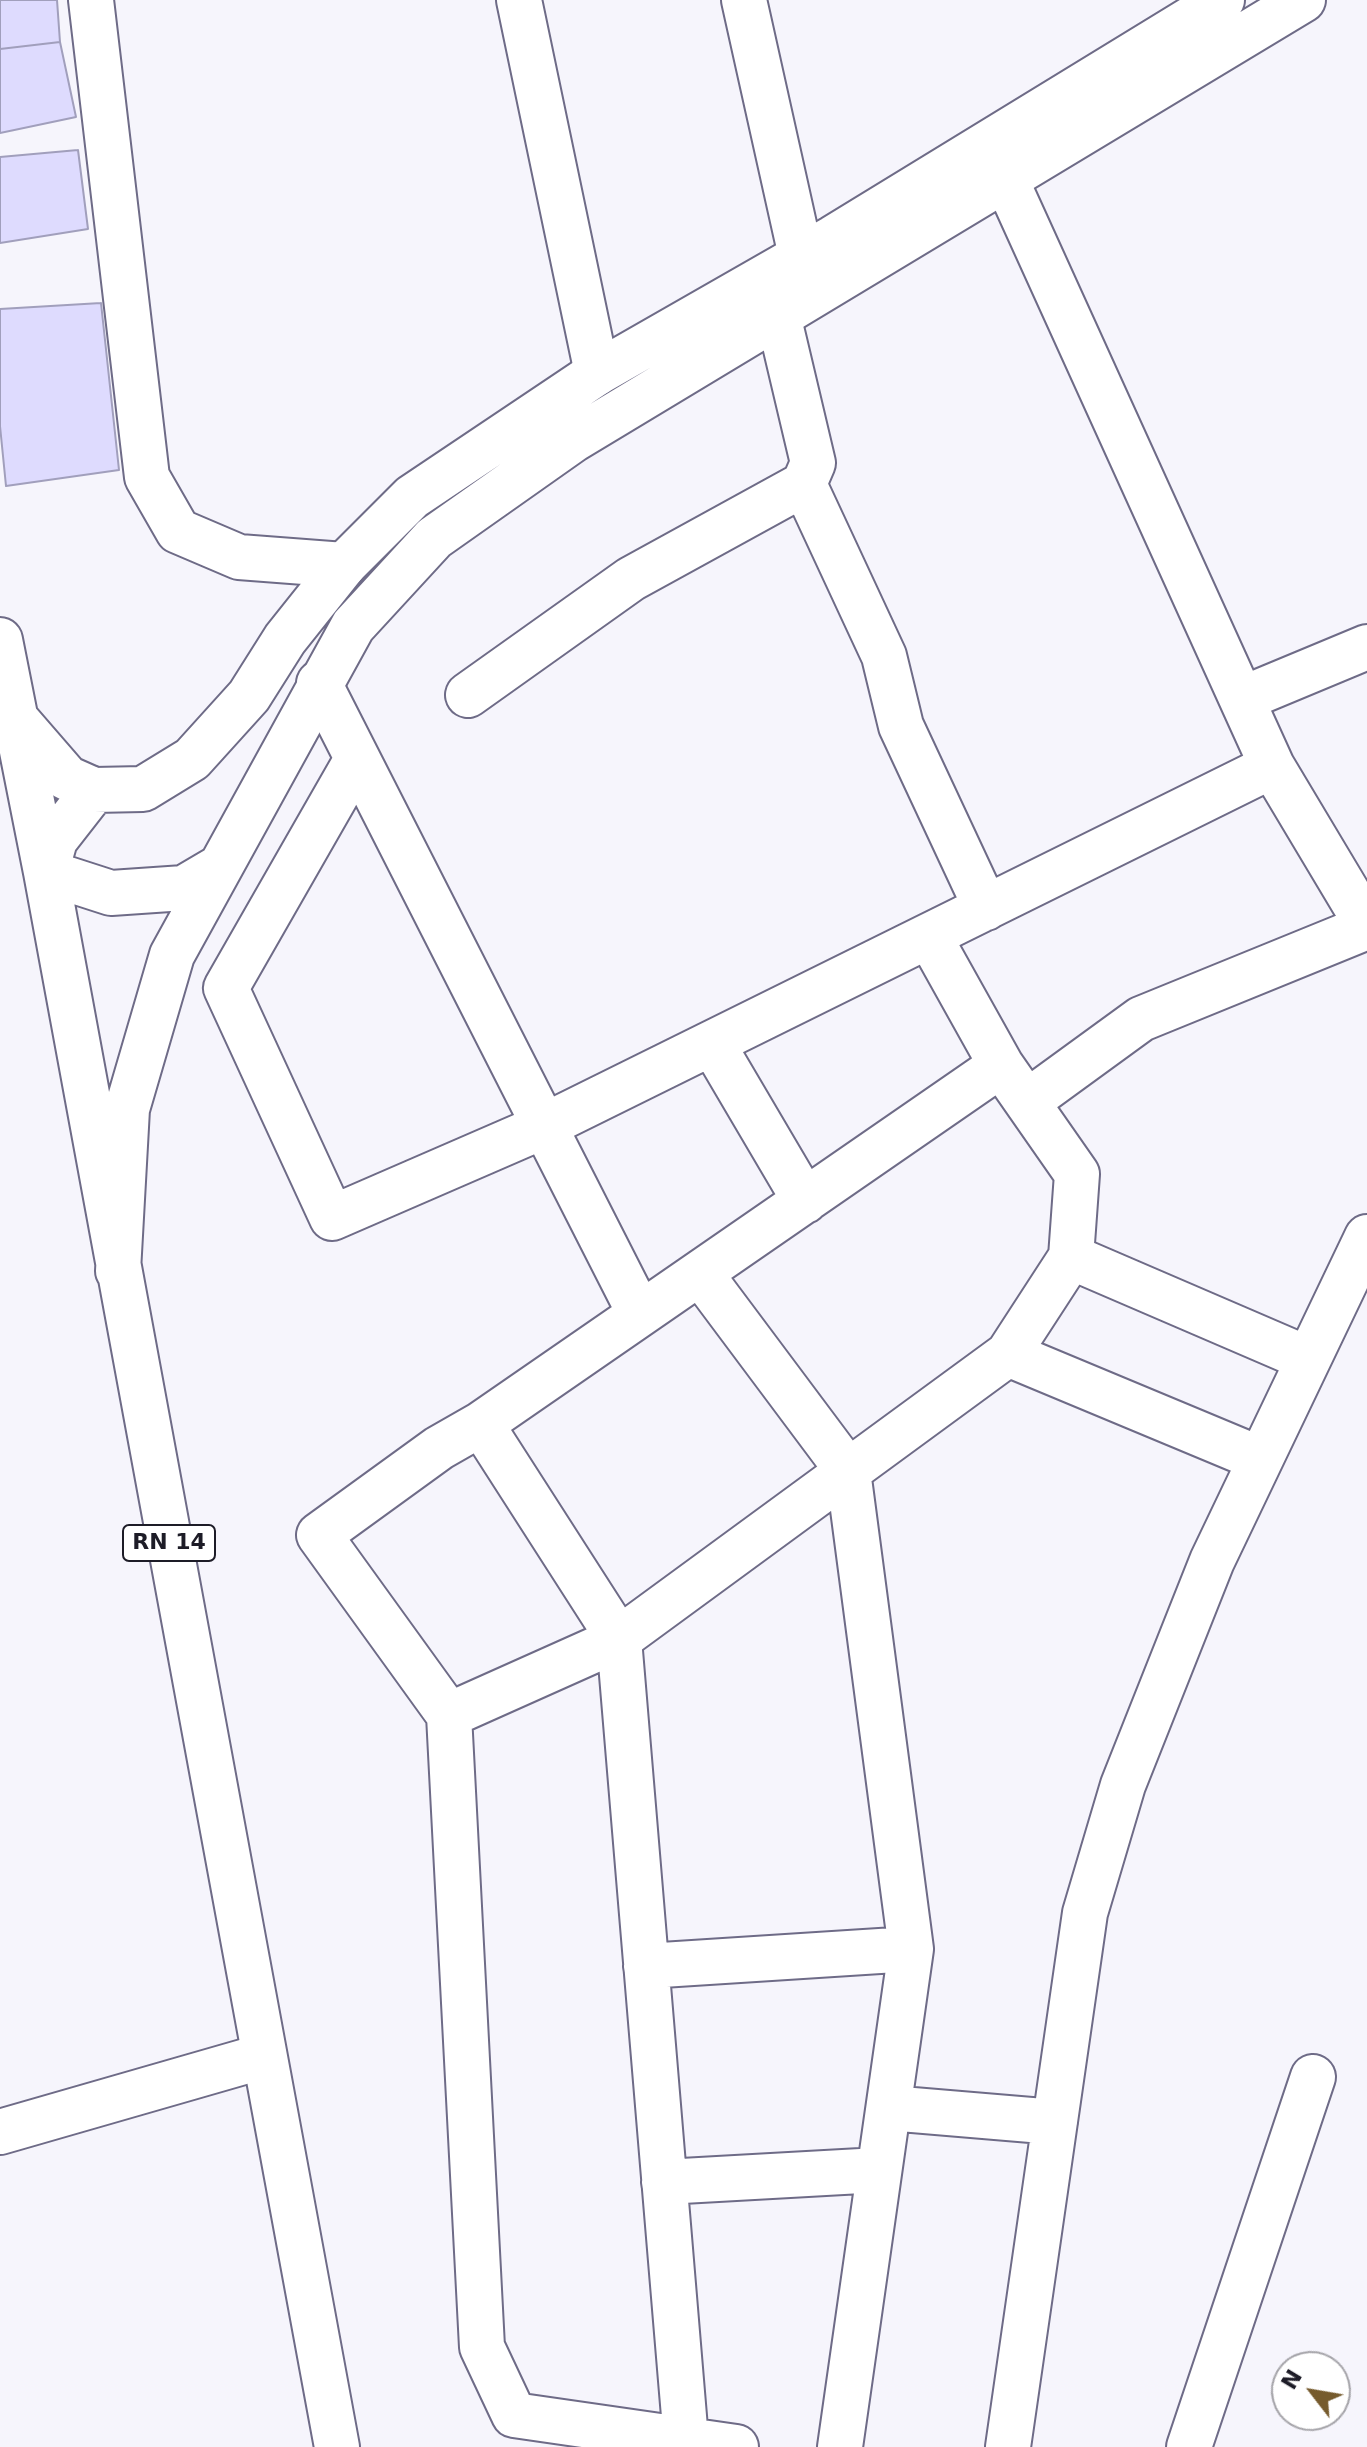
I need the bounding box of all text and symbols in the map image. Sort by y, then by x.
road number: RN 14 [123,1525,215,1561]
north arrow [1271,2351,1351,2431]
text: N [1276,2365,1307,2394]

